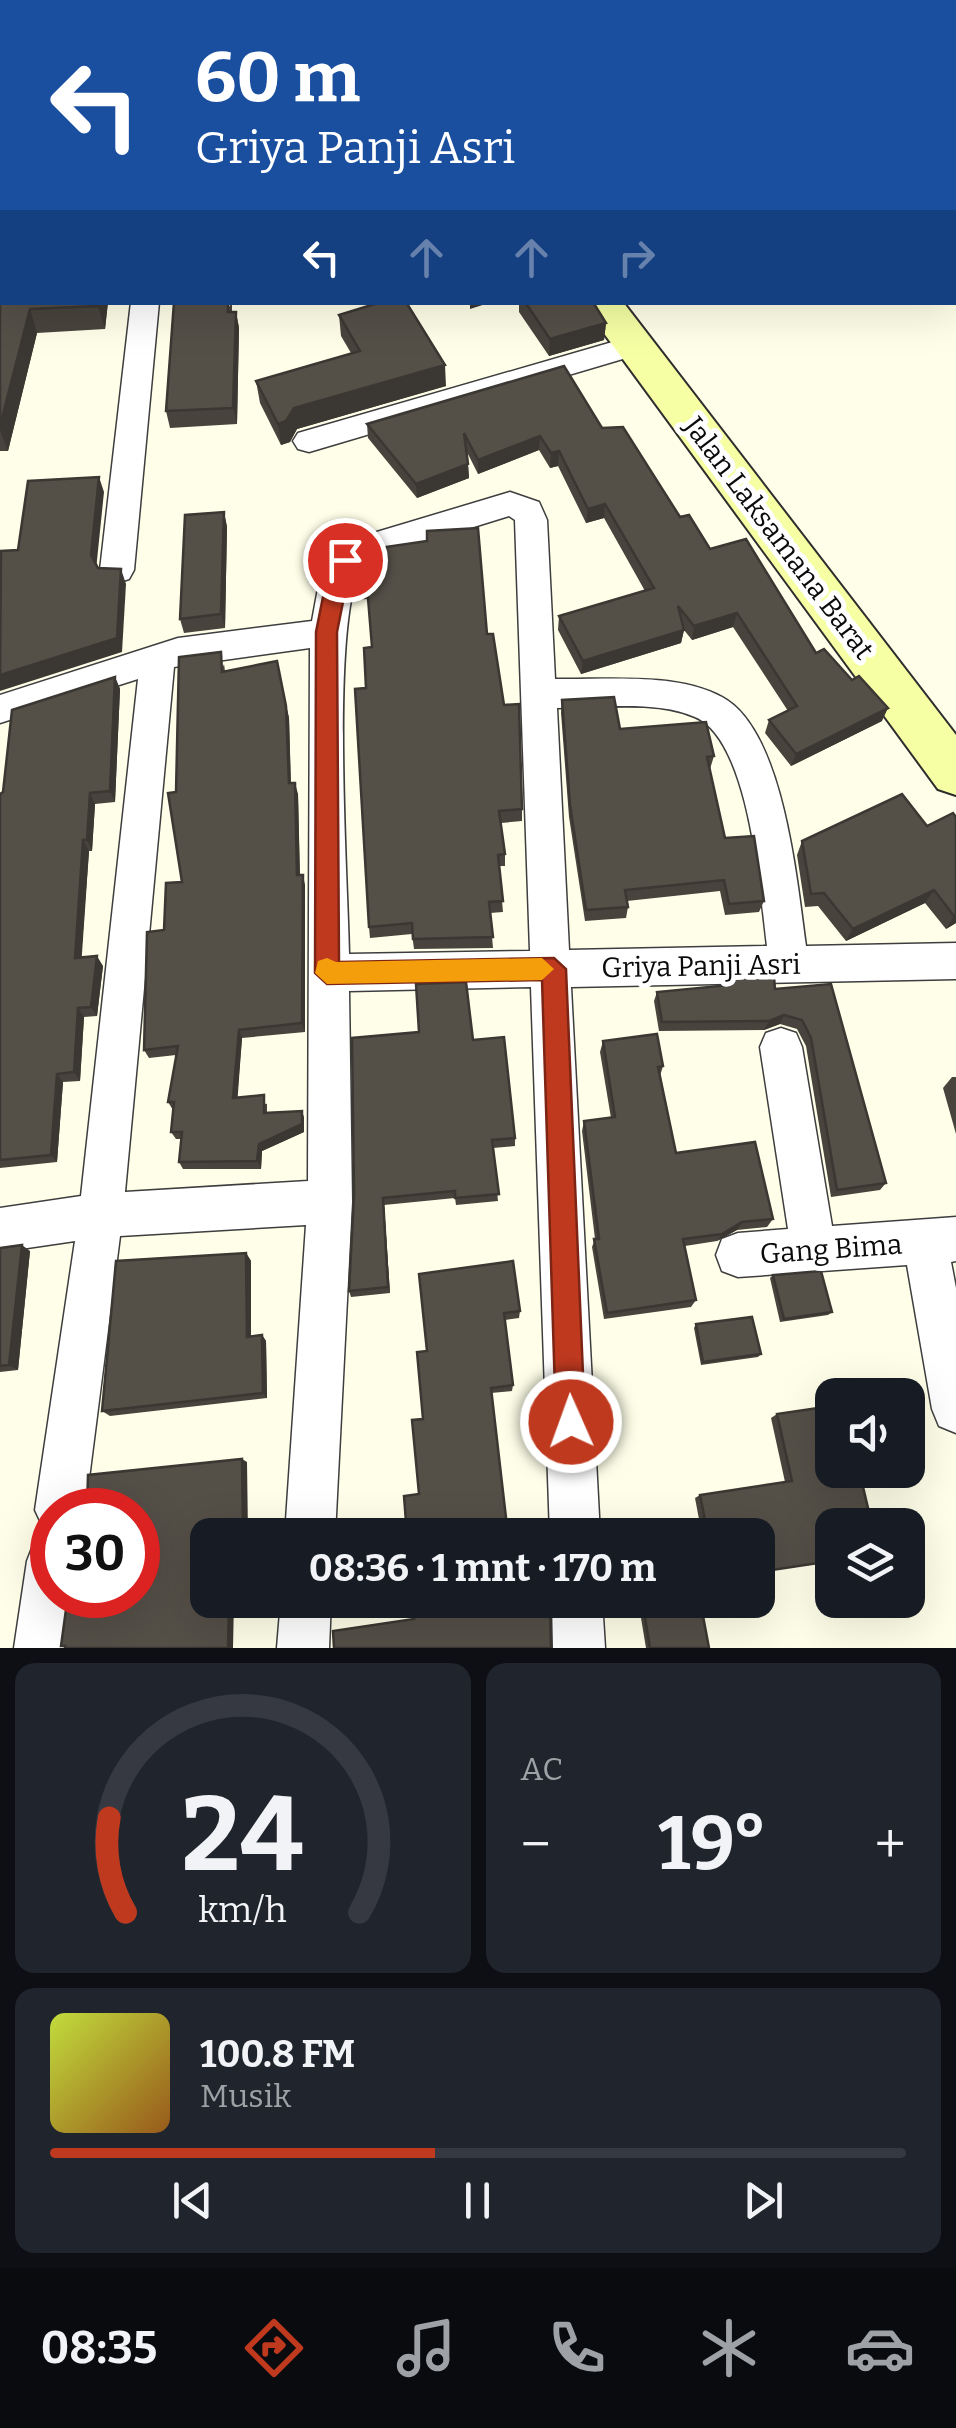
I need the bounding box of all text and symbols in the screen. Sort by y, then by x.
text: 60 m [195,36,360,120]
icon: left [30,40,160,170]
text: Griya Panji Asri [195,121,516,175]
icon: left [294,230,349,285]
icon: ahead [399,230,454,285]
icon: ahead [504,230,559,285]
icon: right [609,230,664,285]
street label: Jalan Laksamana Barat [677,410,881,666]
pin [303,518,388,603]
icon: arrive [318,533,373,588]
street label: Griya Panji Asri [601,948,801,984]
street label: Gang Bima [759,1228,903,1270]
position arrow [519,1370,623,1474]
map controls [815,1378,925,1618]
button: sound [815,1378,925,1488]
speed limit sign: 30 [30,1488,160,1618]
button: layers [815,1508,925,1618]
text: 08:36 · 1 mnt · 170 m [309,1545,656,1591]
text: AC [521,1750,563,1788]
text: 24 [182,1773,304,1898]
text: 19° [658,1799,767,1889]
text: − [521,1812,551,1878]
text: + [875,1812,906,1878]
text: km/h [199,1889,287,1931]
text: 100.8 FM [200,2031,355,2077]
text: Musik [200,2077,291,2115]
icon: previous [165,2173,220,2228]
icon: pause [450,2173,505,2228]
icon: next [736,2173,791,2228]
icon: directions [239,2313,309,2383]
icon: music [391,2313,461,2383]
icon: phone [542,2313,612,2383]
icon: climate [694,2313,764,2383]
icon: car [845,2313,915,2383]
text: 08:35 [41,2321,157,2375]

